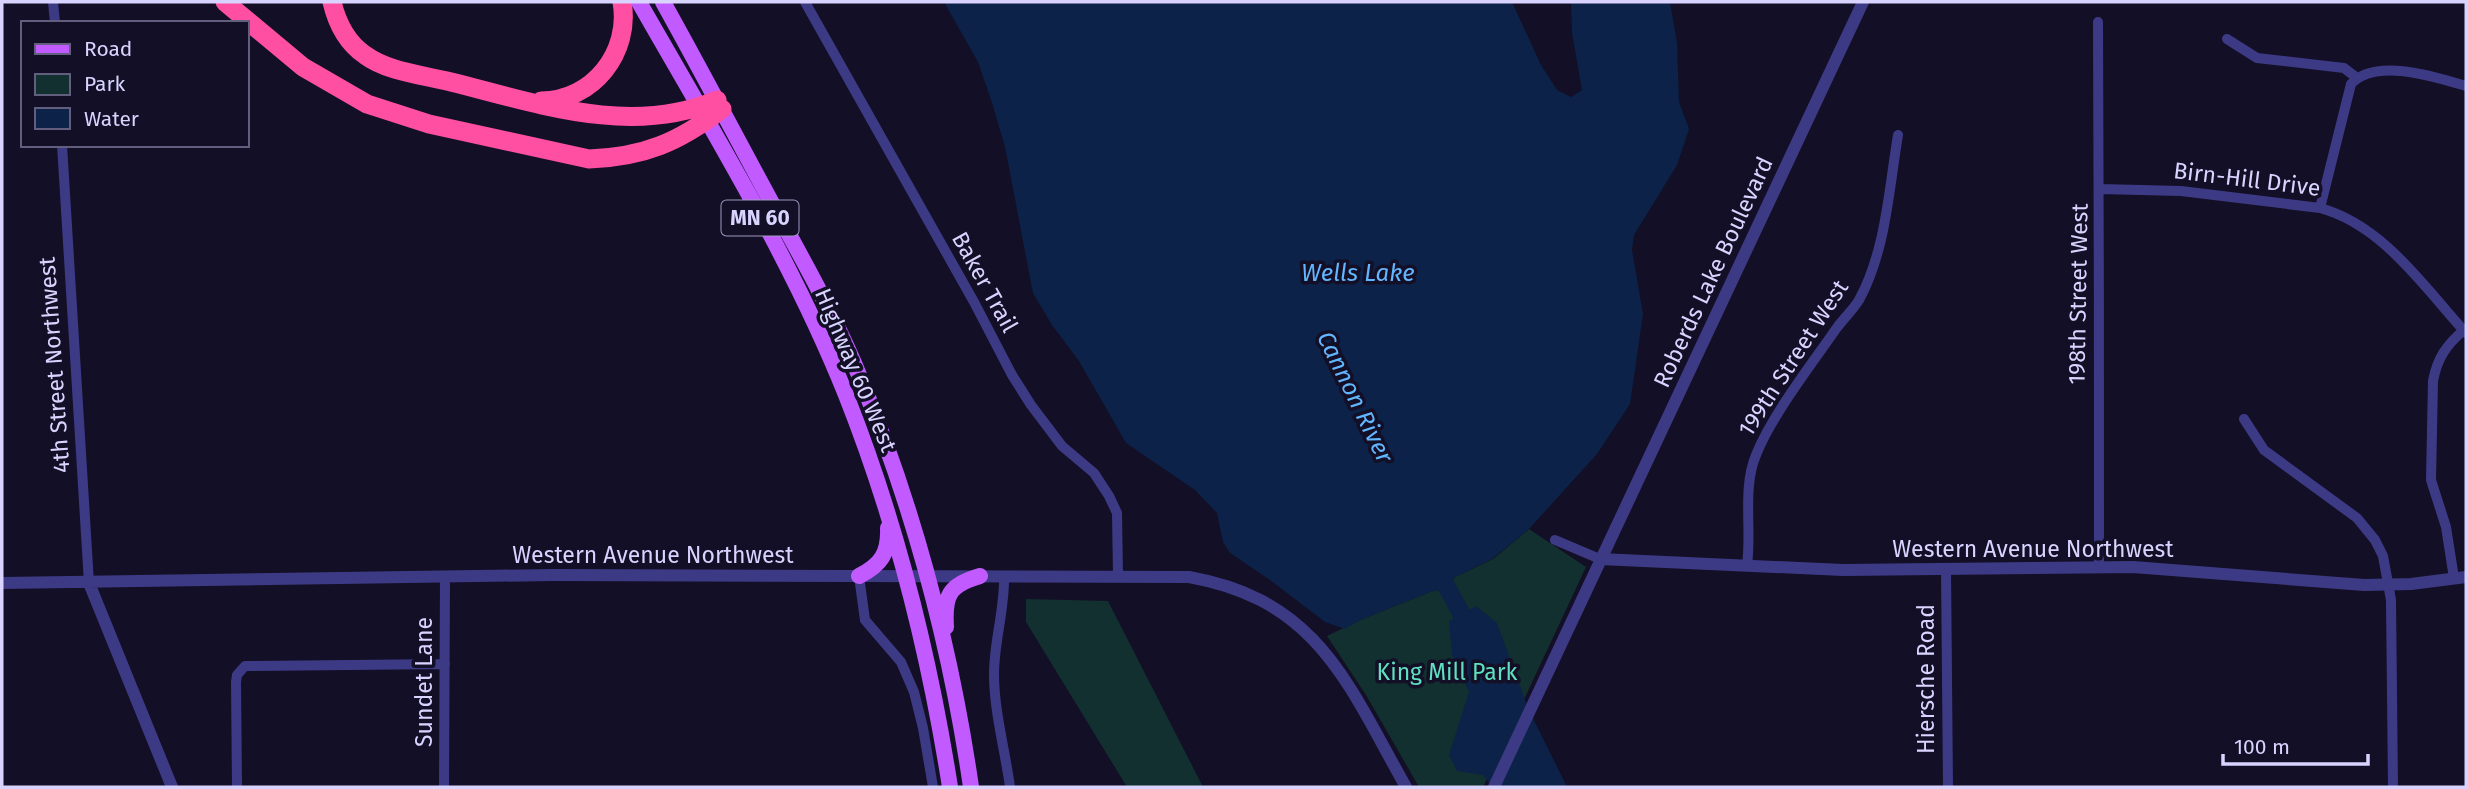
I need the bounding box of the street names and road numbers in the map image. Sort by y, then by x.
street label: Roberds Lake Boulevard [1647,152,1779,392]
street label: Birn-Hill Drive [2172,156,2322,202]
road number: MN 60 [722,200,798,235]
street label: 198th Street West [2062,202,2094,385]
street label: Baker Trail [946,227,1024,337]
street label: 4th Street Northwest [32,255,76,474]
street label: 199th Street West [1732,274,1854,441]
street label: Highway 60 West [809,284,903,457]
street label: Western Avenue Northwest [1892,535,2174,563]
street label: Western Avenue Northwest [512,541,794,569]
street label: Hiersche Road [1912,604,1940,754]
street label: Sundet Lane [410,617,438,747]

